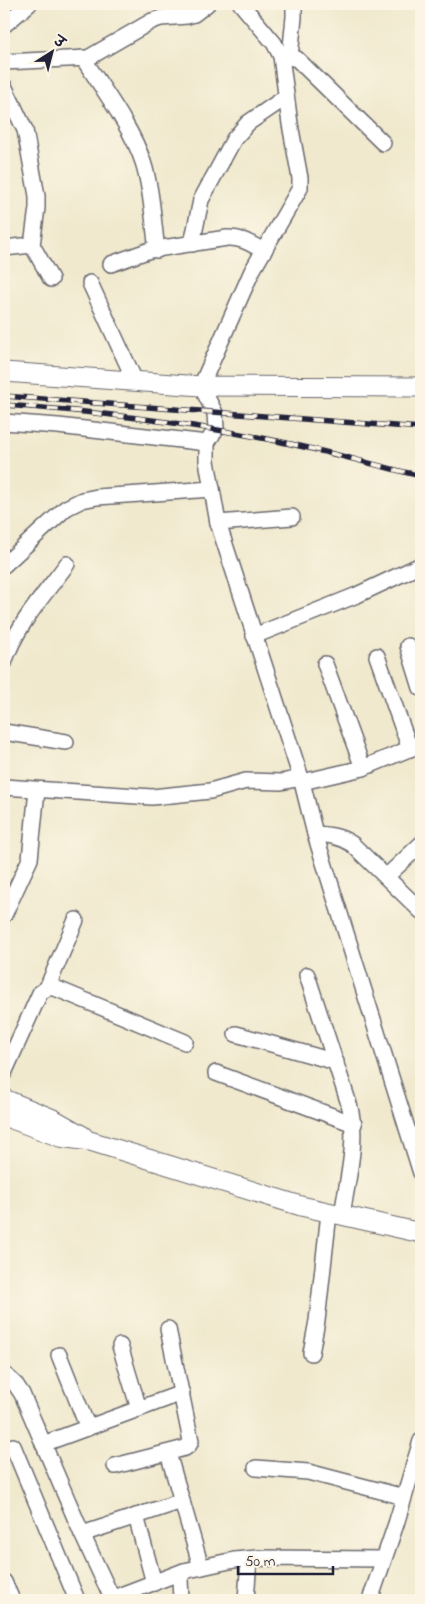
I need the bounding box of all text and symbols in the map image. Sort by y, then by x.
north arrow [28,28,78,78]
text: उ [47,30,70,55]
scale bar [238,1544,332,1576]
text: 50 m [245,1551,276,1573]

